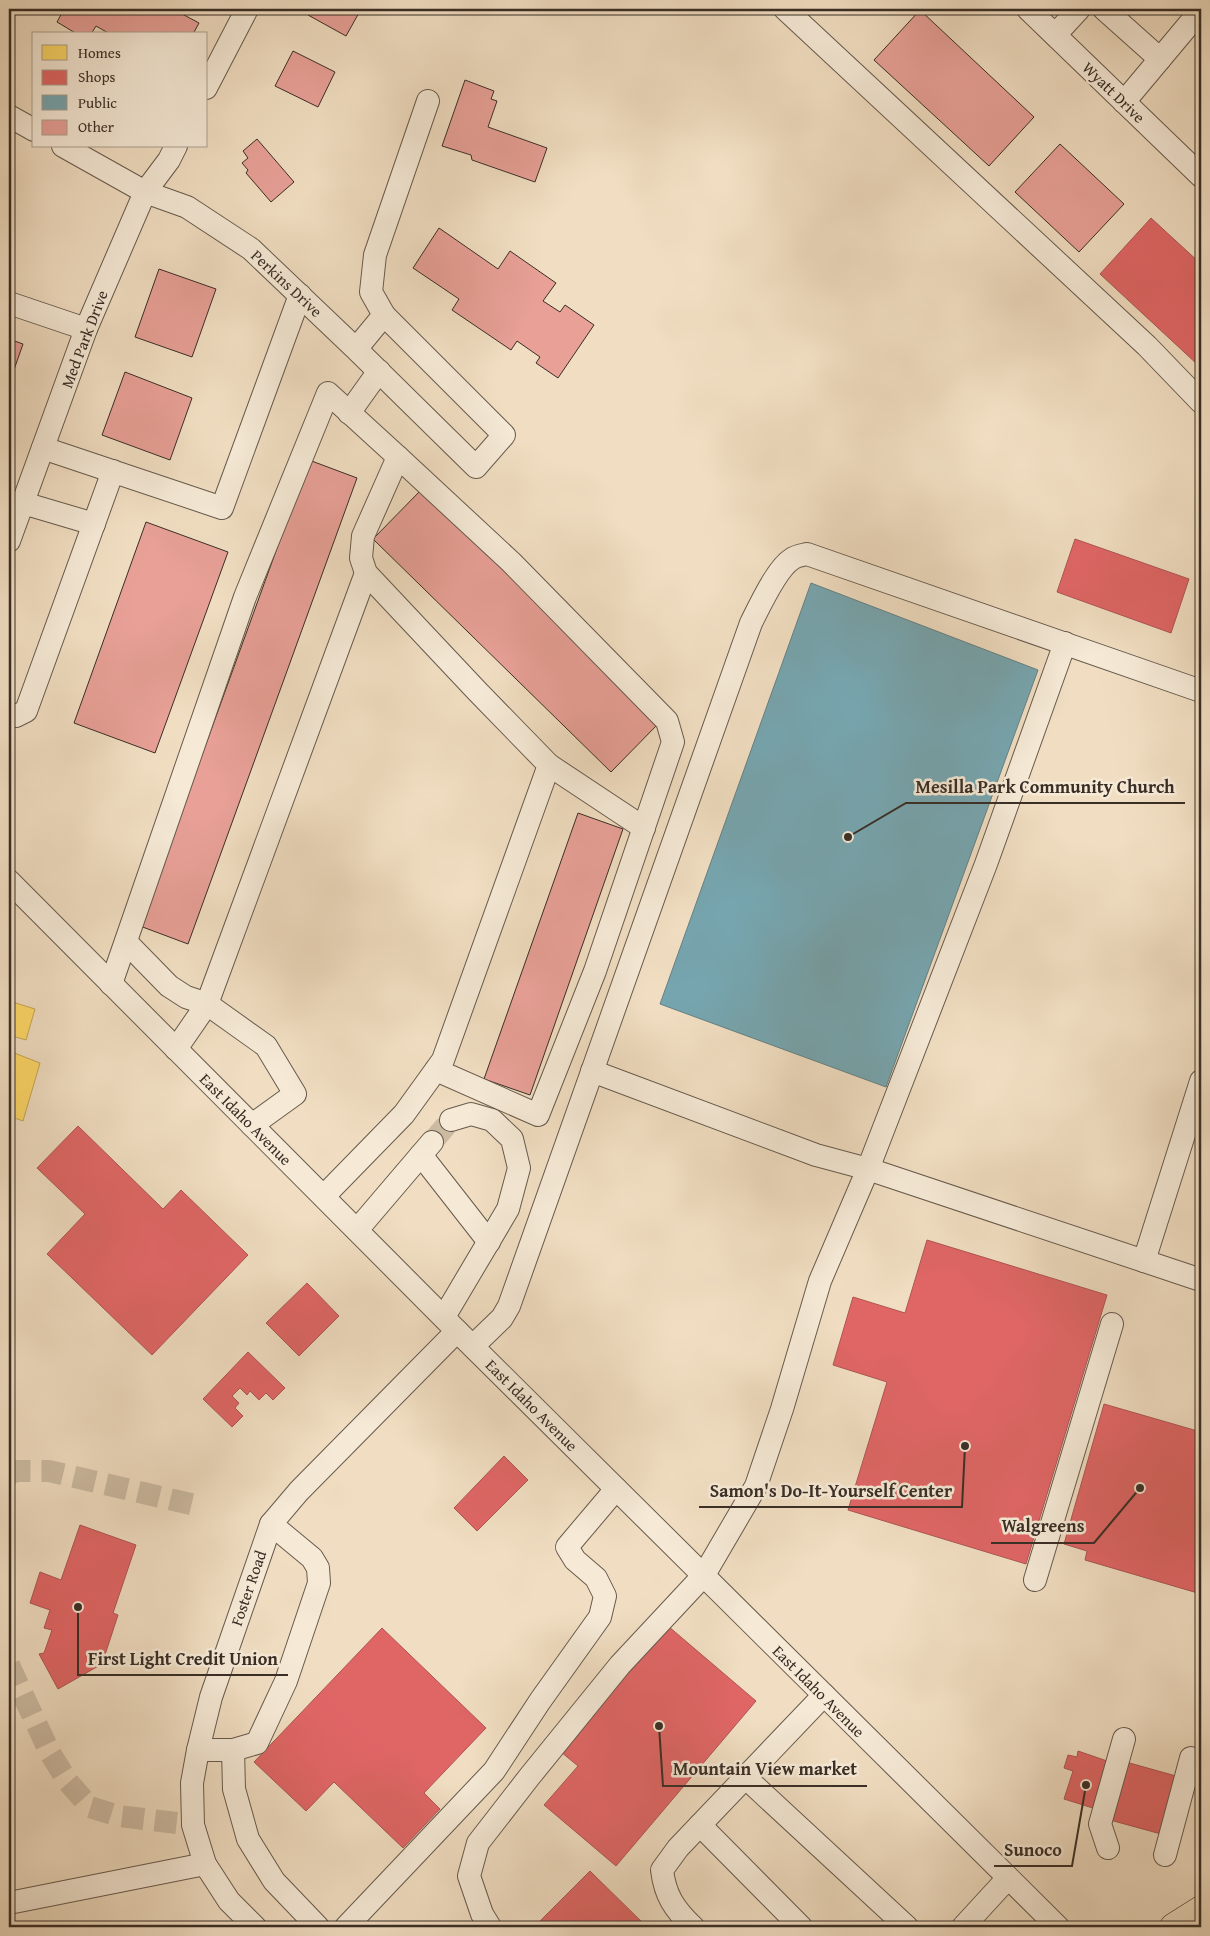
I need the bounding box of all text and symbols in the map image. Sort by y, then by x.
legend [32,32,208,148]
text: Homes [78,42,121,63]
street label: Wyatt Drive [1077,56,1151,128]
text: Shops [78,66,115,87]
text: Public [78,92,117,113]
text: Other [78,116,114,137]
street label: Perkins Drive [246,244,328,322]
street label: Med Park Drive [54,287,114,391]
callout: Mesilla Park Community Church [906,770,1185,803]
text: Mesilla Park Community Church [915,773,1175,800]
street label: East Idaho Avenue [194,1067,298,1171]
street label: East Idaho Avenue [480,1353,584,1457]
callout: Samon's Do-It-Yourself Center [699,1474,962,1507]
text: Samon's Do-It-Yourself Center [710,1477,953,1504]
callout: Walgreens [991,1510,1094,1543]
text: Walgreens [1002,1512,1085,1539]
street label: Foster Road [224,1547,272,1629]
street label: East Idaho Avenue [767,1639,871,1743]
callout: First Light Credit Union [78,1642,288,1675]
text: First Light Credit Union [88,1645,278,1672]
callout: Mountain View market [663,1753,867,1786]
text: Mountain View market [673,1755,857,1782]
callout: Sunoco [994,1833,1072,1866]
text: Sunoco [1004,1836,1062,1863]

